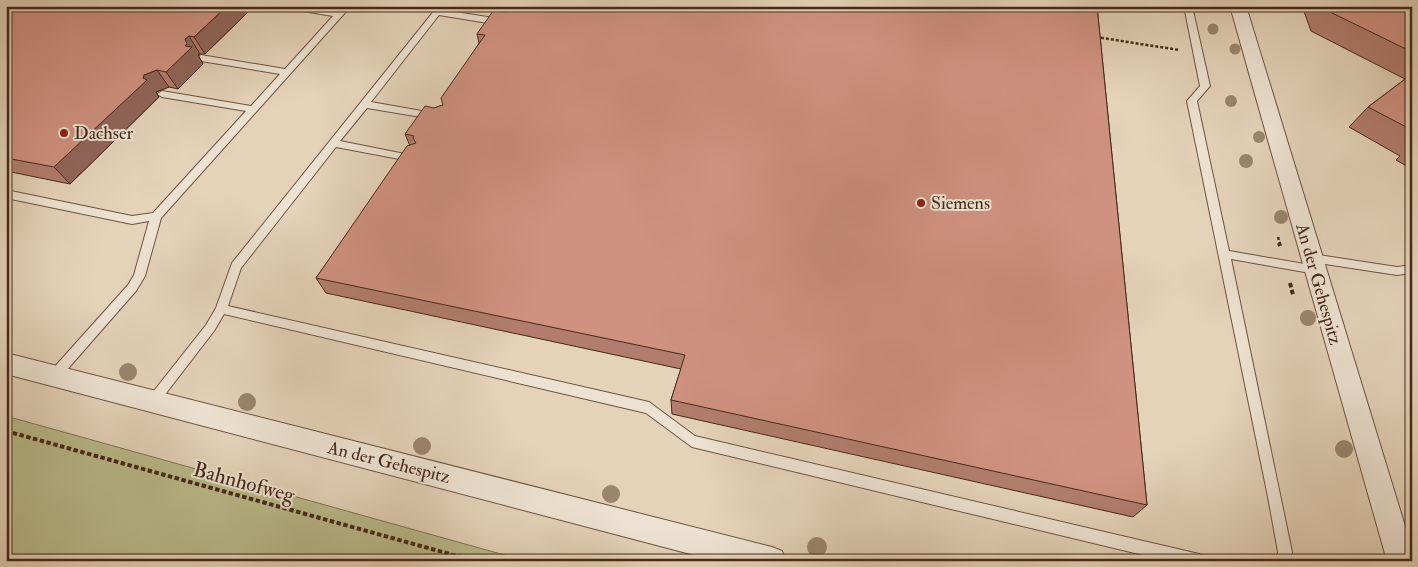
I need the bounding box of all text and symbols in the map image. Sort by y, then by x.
place label: Dachser [74,122,133,145]
marker: Dachser [58,127,70,139]
place label: Siemens [931,192,990,215]
marker: Siemens [915,197,927,209]
street label: An der Gehespitz [1290,220,1347,348]
street label: An der Gehespitz [324,436,453,489]
street label: Bahnhofweg [190,456,298,509]

